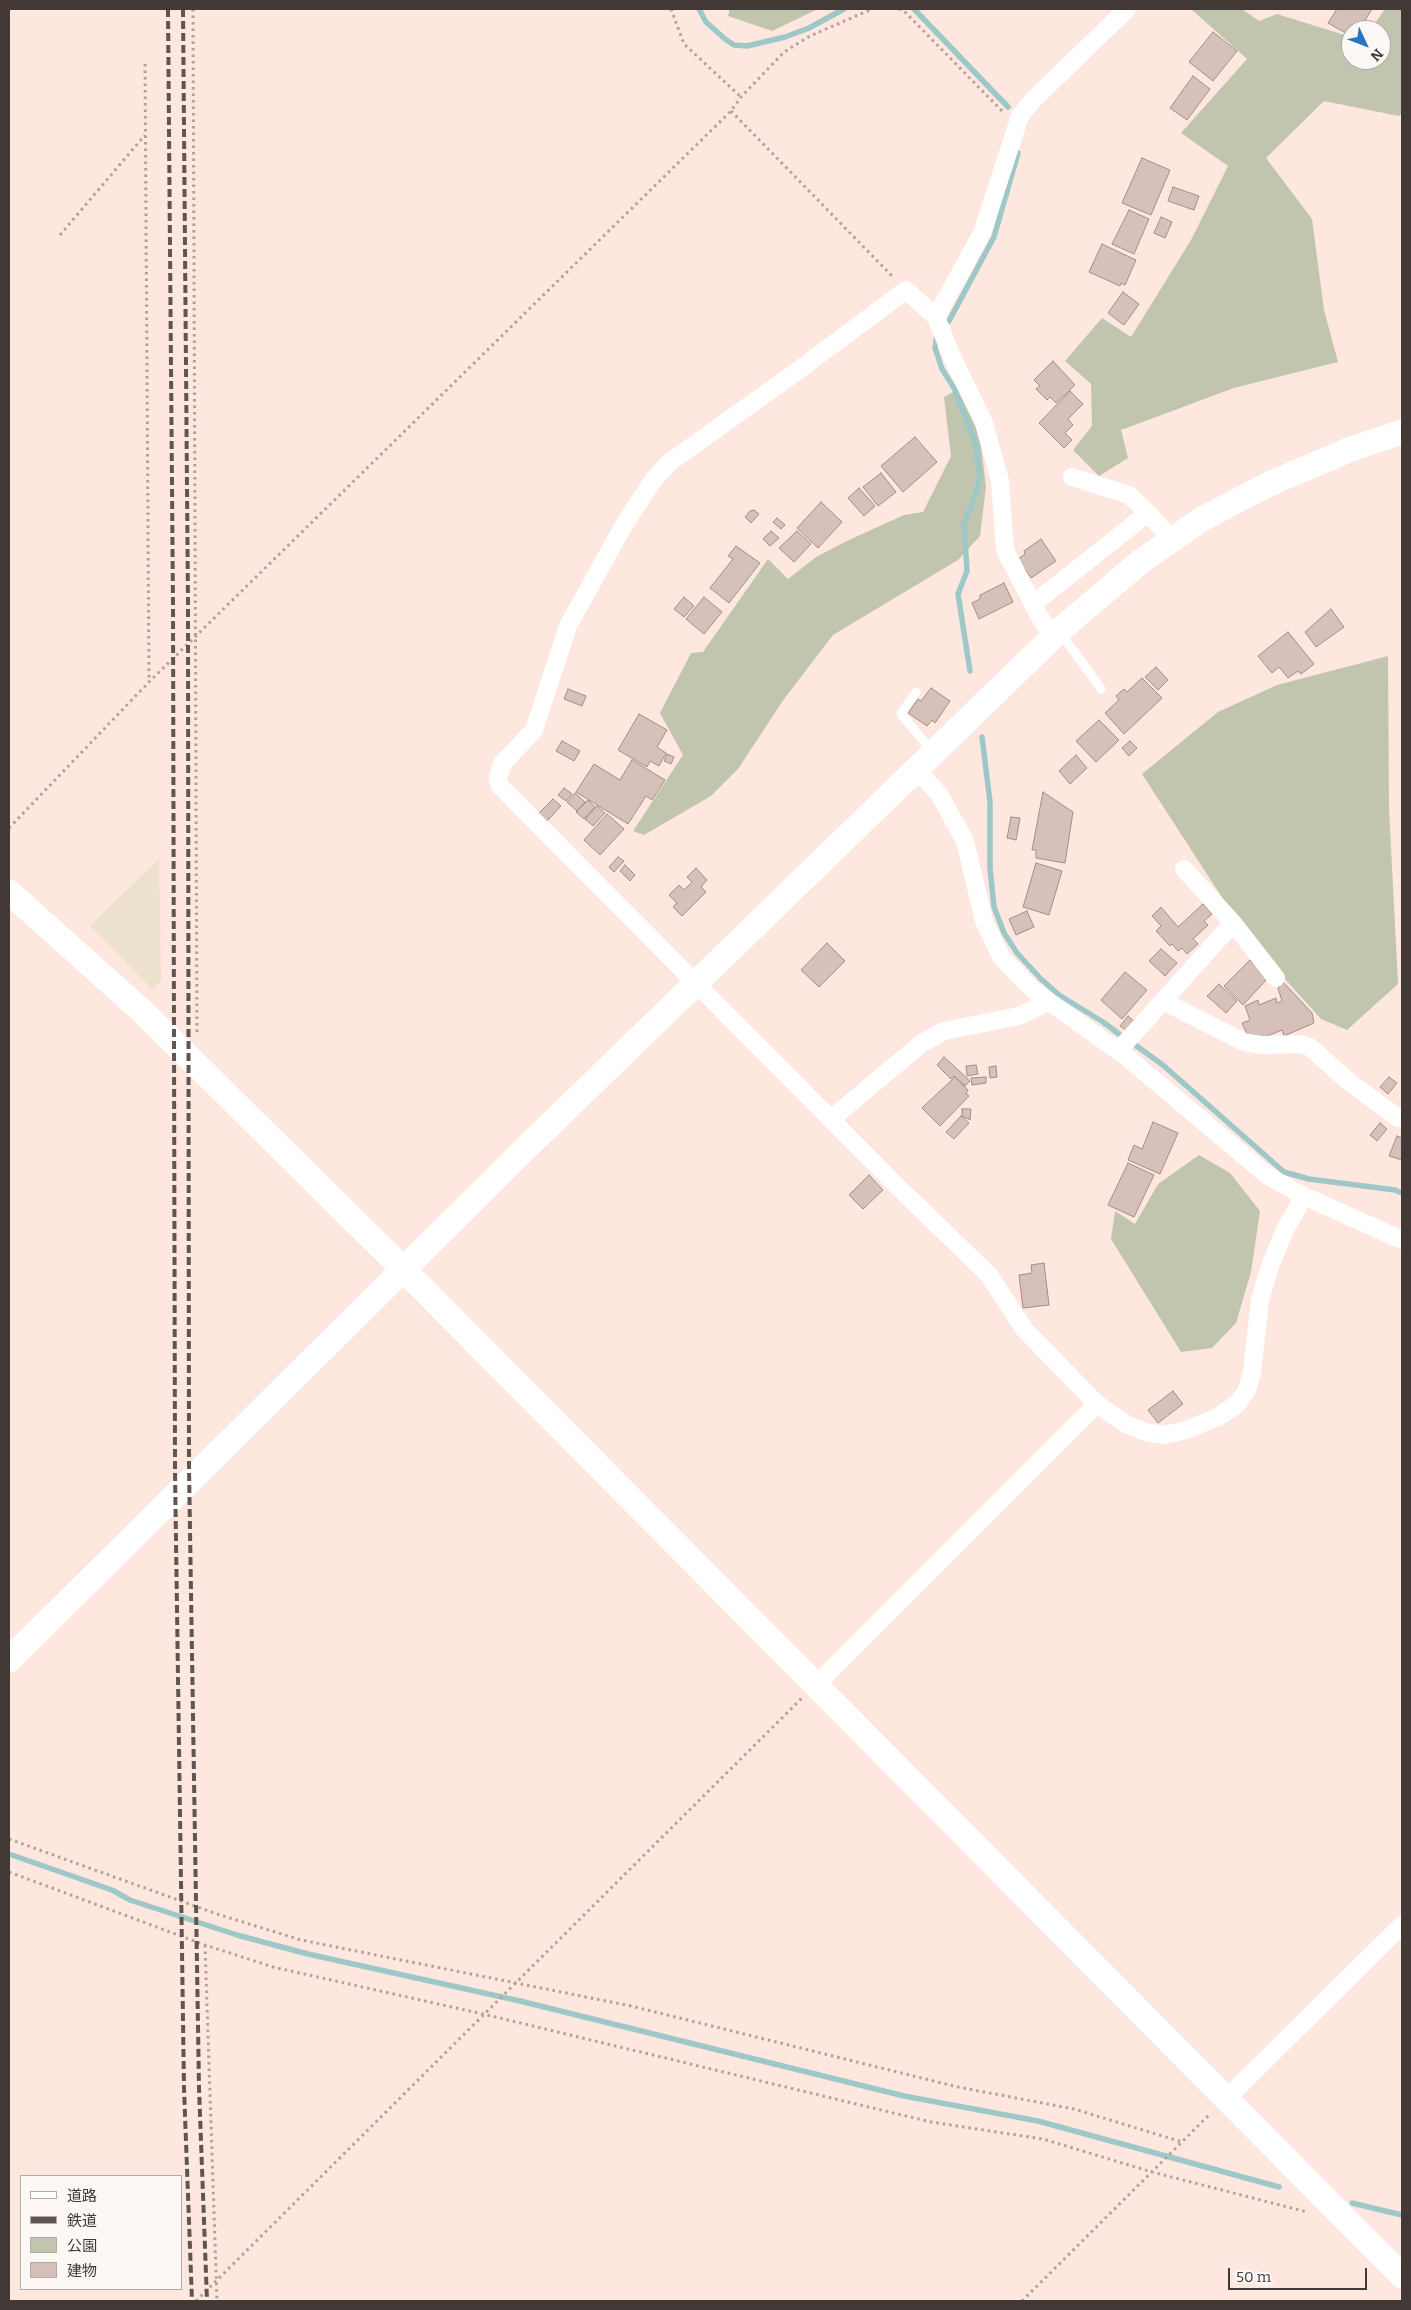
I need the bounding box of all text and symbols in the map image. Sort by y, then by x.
north arrow [1341,20,1391,70]
text: N [1367,45,1387,65]
legend [20,2175,182,2290]
text: 道路 [67,2187,97,2205]
text: 鉄道 [67,2212,97,2230]
text: 公園 [67,2237,97,2255]
scale bar [1231,2258,1370,2290]
text: 建物 [67,2262,97,2280]
text: 50 m [1236,2268,1271,2286]

